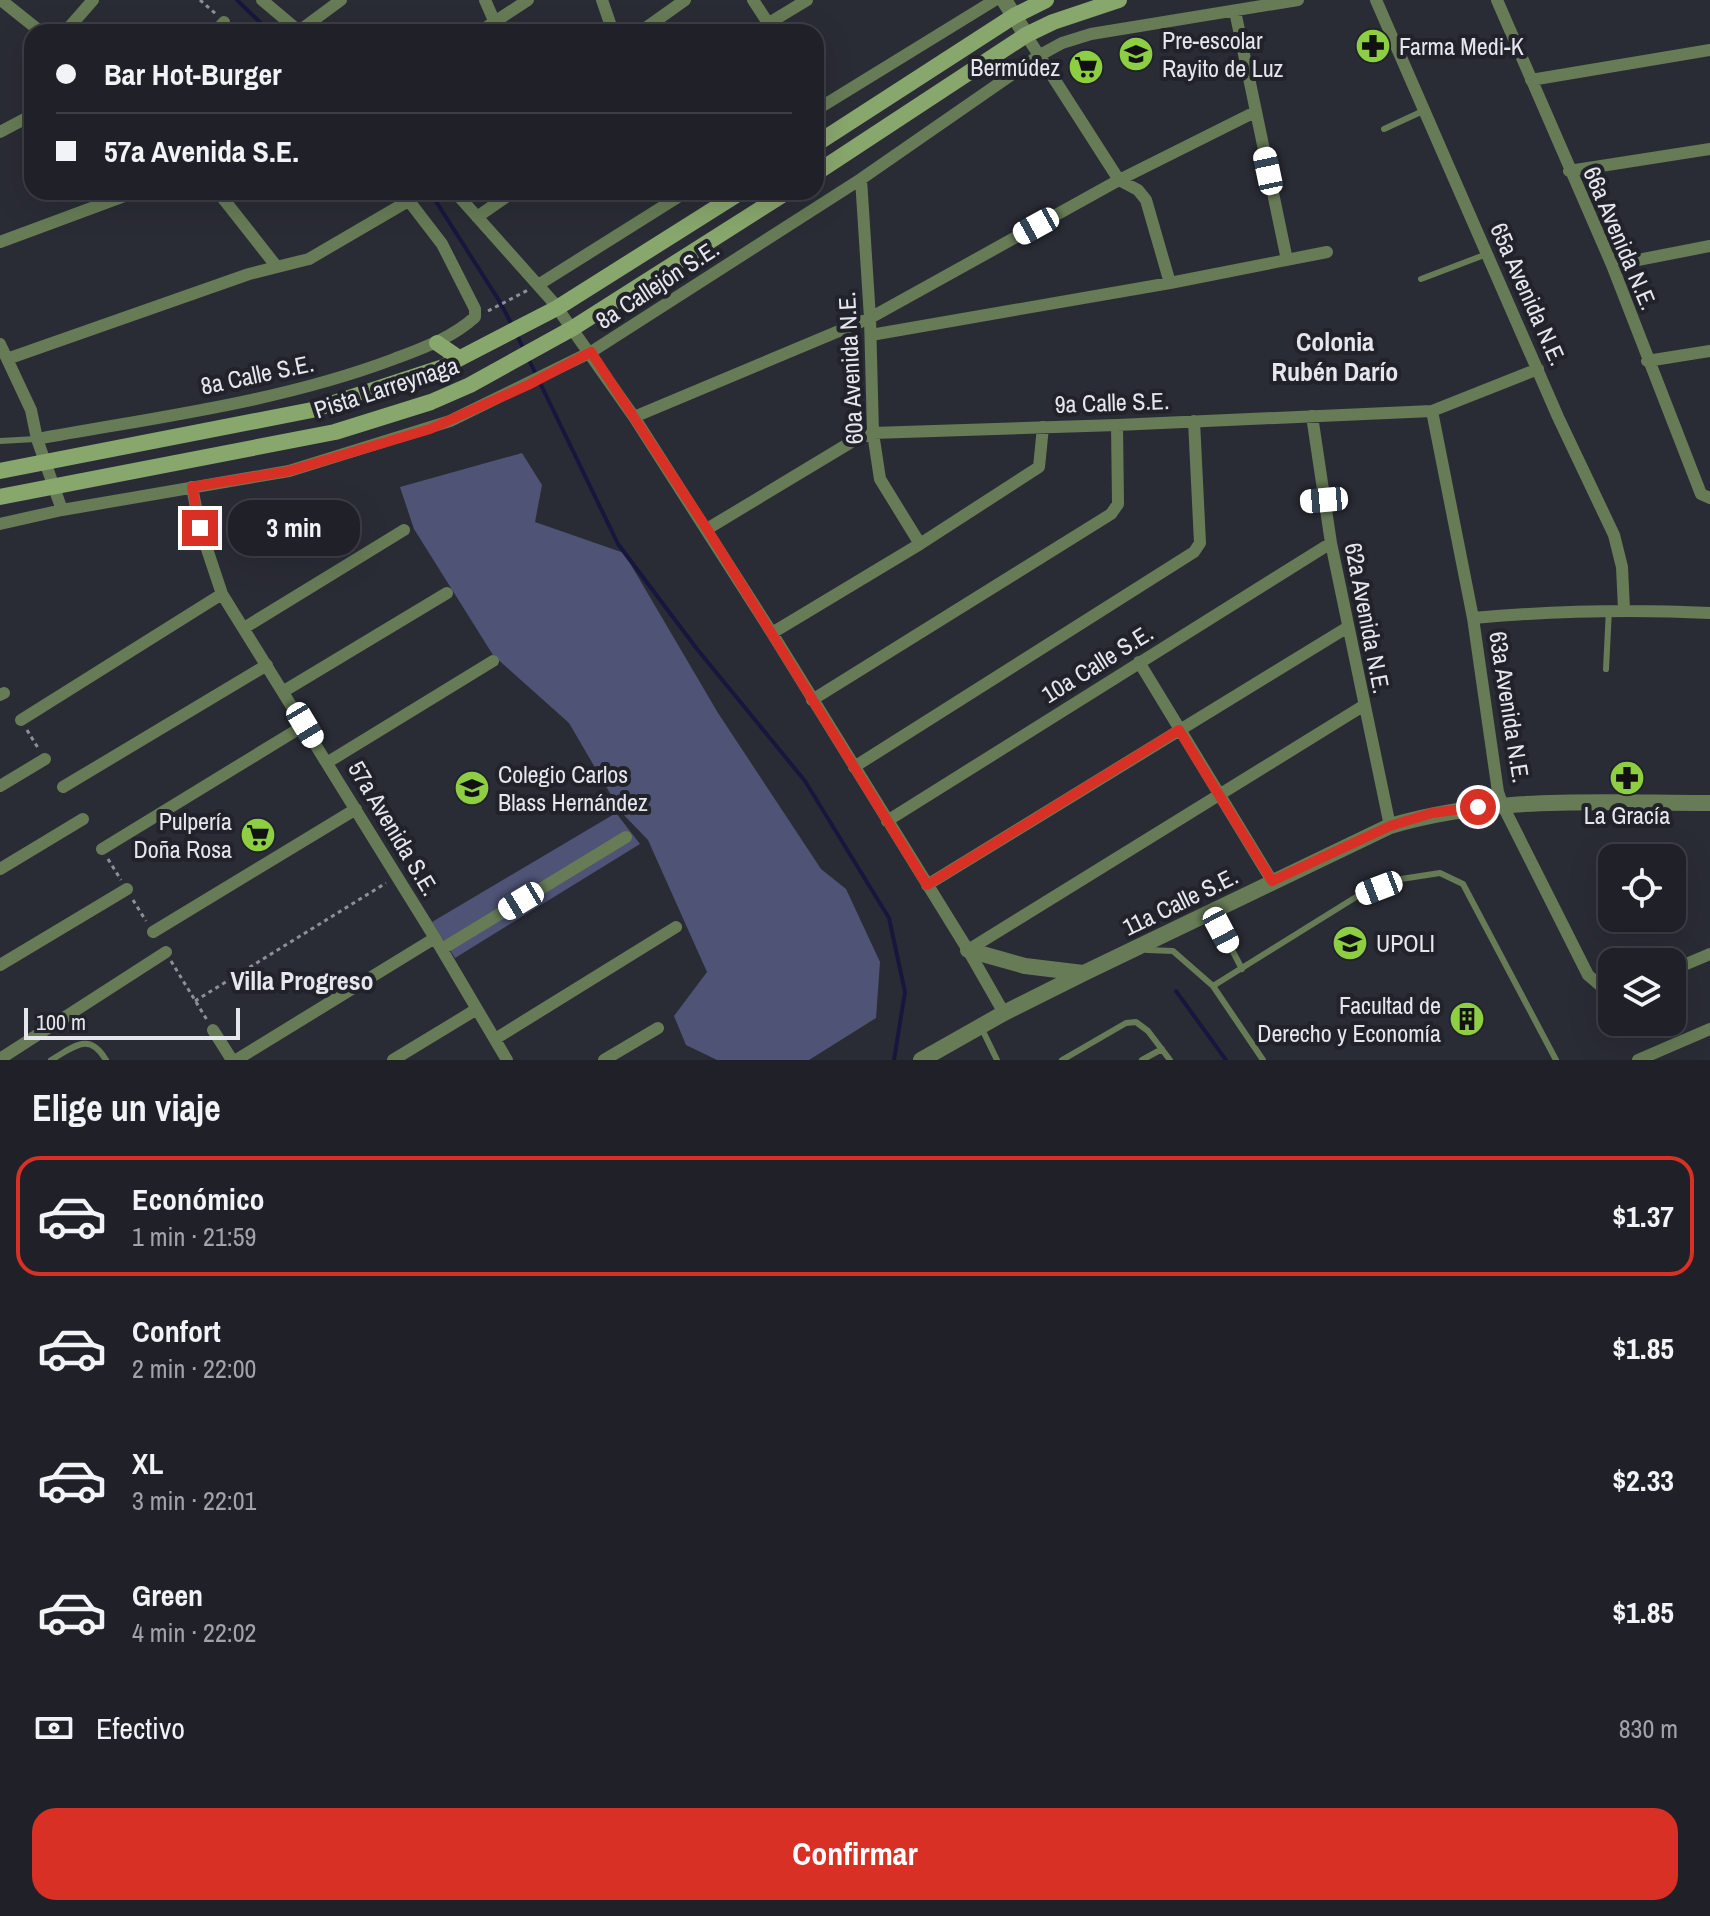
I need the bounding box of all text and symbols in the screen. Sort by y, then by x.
place label: Pre-escolar Rayito de Luz [1162,24,1284,84]
pharmacy icon: Farma Medi-K [1354,27,1392,65]
place label: Farma Medi-K [1399,30,1524,62]
school or university icon: Pre-escolar Rayito de Luz [1117,35,1155,73]
supermarket icon: Bermúdez [1067,48,1105,86]
place label: Bermúdez [970,51,1060,83]
text: Bar Hot-Burger [104,54,282,94]
text: 57a Avenida S.E. [104,131,299,171]
car [1251,145,1285,197]
street label: 66a Avenida N.E. [1576,161,1666,315]
car [1009,204,1063,248]
street label: 65a Avenida N.E. [1483,218,1575,370]
street label: 8a Callejón S.E. [589,232,725,336]
street label: 60a Avenida N.E. [830,291,870,445]
district label: Colonia Rubén Darío [1272,324,1398,389]
street label: 8a Calle S.E. [197,346,317,402]
street label: Pista Larreynaga [310,349,462,425]
street label: 9a Calle S.E. [1054,384,1170,420]
car [1299,486,1349,514]
callout: 3 min [228,500,360,556]
route end [182,510,218,546]
text: 3 min [266,510,322,545]
street label: 62a Avenida N.E. [1338,540,1398,696]
street label: 10a Calle S.E. [1035,616,1159,710]
street label: 63a Avenida N.E. [1482,629,1538,785]
car [282,698,328,752]
street label: 57a Avenida S.E. [341,755,447,901]
place label: Colegio Carlos Blass Hernández [498,758,648,818]
pharmacy icon: La Gracía [1608,759,1646,797]
school or university icon: Colegio Carlos Blass Hernández [453,769,491,807]
route start [1460,789,1496,825]
place label: La Gracía [1584,799,1670,831]
place label: Pulpería Doña Rosa [134,805,232,865]
supermarket icon: Pulpería Doña Rosa [239,816,277,854]
map controls [1598,844,1686,1036]
button: locate [1598,844,1686,932]
street label: 11a Calle S.E. [1117,859,1243,943]
car [1352,868,1406,908]
car [494,878,548,924]
car [1199,903,1243,957]
school or university icon: UPOLI [1331,924,1369,962]
place label: UPOLI [1376,927,1435,959]
button: layers [1598,948,1686,1036]
district label: Villa Progreso [230,963,374,998]
place label: Facultad de Derecho y Economía [1257,989,1441,1049]
building icon: Facultad de Derecho y Economía [1448,1000,1486,1038]
scale bar [24,1004,240,1040]
text: 100 m [36,1007,86,1037]
text: Elige un viaje [32,1084,221,1132]
text: Económico [132,1179,265,1219]
icon: car [36,1180,108,1252]
text: $1.37 [1612,1196,1674,1236]
text: 1 min · 21:59 [132,1219,256,1254]
text: Confort [132,1311,221,1351]
icon: car [36,1312,108,1384]
text: $1.85 [1612,1328,1674,1368]
text: 2 min · 22:00 [132,1351,256,1386]
text: XL [132,1443,163,1483]
icon: car [36,1444,108,1516]
text: $2.33 [1612,1460,1674,1500]
text: 3 min · 22:01 [132,1483,256,1518]
text: Green [132,1575,203,1615]
icon: car [36,1576,108,1648]
text: $1.85 [1612,1592,1674,1632]
text: 4 min · 22:02 [132,1615,256,1650]
icon: cash [32,1706,76,1750]
text: Efectivo [96,1708,185,1748]
text: 830 m [1619,1711,1678,1746]
button: Confirmar [32,1808,1678,1900]

